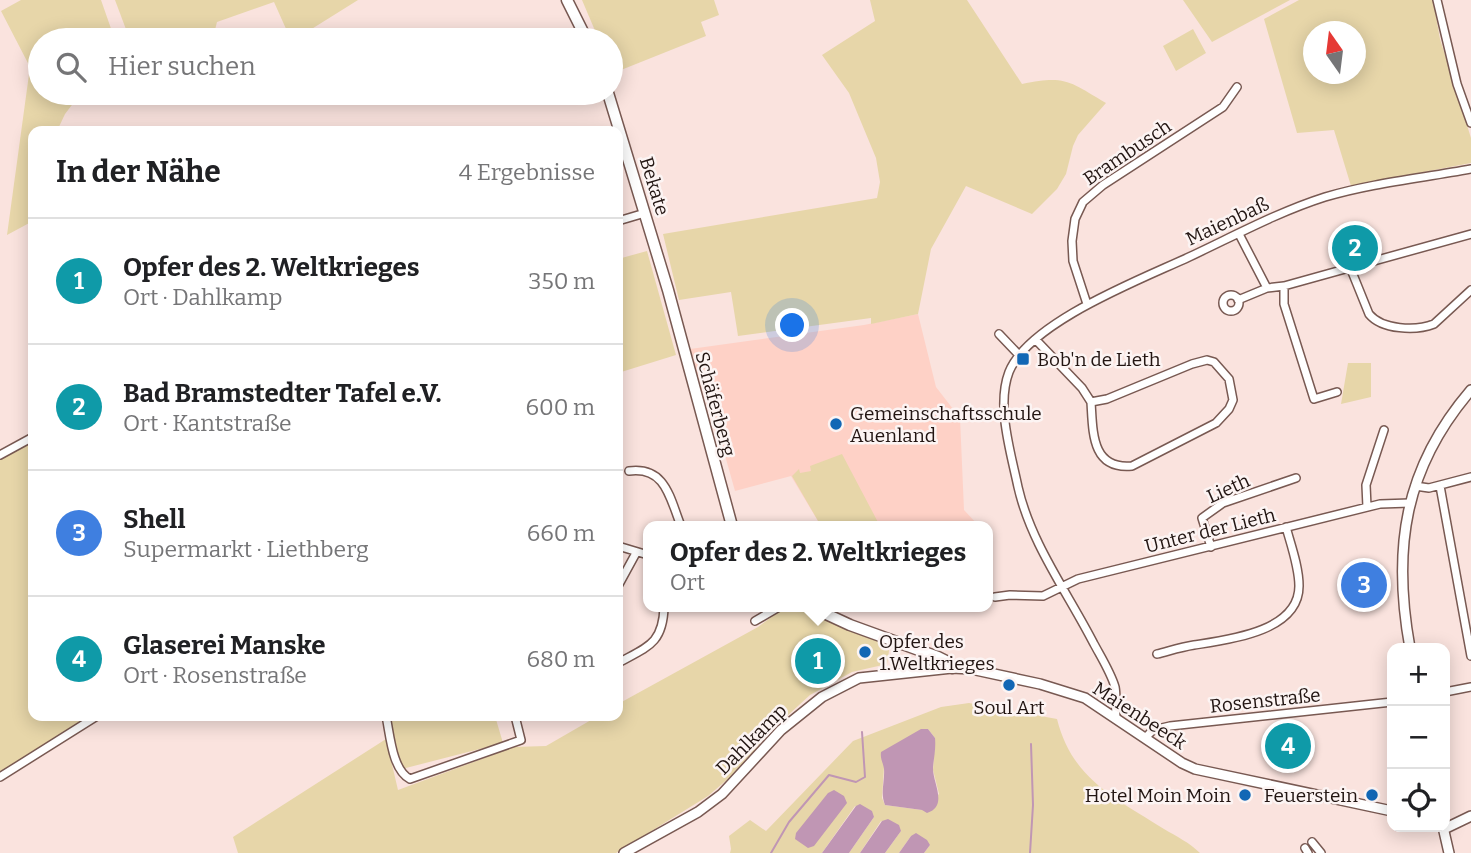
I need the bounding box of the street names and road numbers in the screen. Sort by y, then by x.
street label: Brambusch [1079,114,1176,190]
street label: Bekate [635,154,674,218]
street label: Maienbaß [1182,192,1273,251]
street label: Schäferberg [690,349,741,459]
street label: Lieth [1203,469,1253,508]
street label: Unter der Lieth [1142,503,1278,558]
street label: Maienbeeck [1089,677,1191,754]
street label: Rosenstraße [1209,683,1322,718]
street label: Dahlkamp [711,699,792,780]

